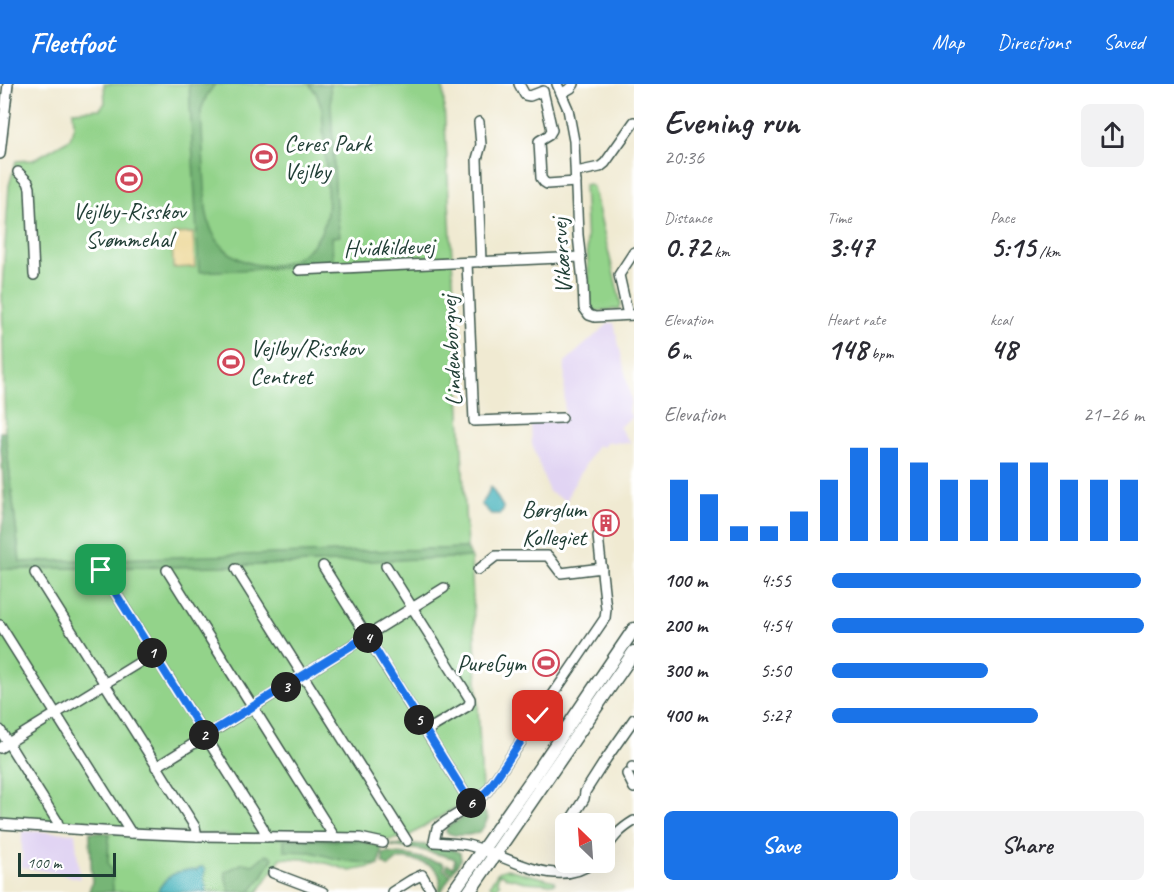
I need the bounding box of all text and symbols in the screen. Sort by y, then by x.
text: Fleetfoot [30,25,115,60]
text: Map [932,29,964,55]
text: Directions [997,29,1070,55]
text: Saved [1103,29,1144,55]
text: Evening run [664,101,799,143]
button: share [1081,104,1144,167]
place label: Ceres Park Vejlby [284,128,373,186]
sports icon: Ceres Park Vejlby [249,142,279,172]
text: 20:36 [664,145,704,170]
sports icon: Vejlby-Risskov Svømmehal [114,164,144,194]
place label: Vejlby-Risskov Svømmehal [72,196,188,254]
text: Distance [664,208,712,228]
text: Time [827,208,851,228]
text: Pace [990,208,1015,228]
street label: Vikærsvej [543,214,579,295]
text: 0.72 [664,228,710,266]
text: 3:47 [827,228,873,266]
text: 5:15 [990,228,1035,266]
street label: Hvidkildevej [343,230,438,264]
text: km [710,242,730,262]
text: /km [1035,242,1060,262]
street label: Lindenborgvej [433,292,469,407]
text: Elevation [664,310,713,330]
text: Heart rate [827,310,885,330]
text: kcal [990,310,1011,330]
text: 6 [664,330,678,368]
text: 148 [827,330,868,368]
text: 48 [990,330,1017,368]
place label: Vejlby/Risskov Centret [250,333,365,391]
text: m [678,344,691,364]
text: bpm [868,344,893,364]
sports icon: Vejlby/Risskov Centret [216,347,246,377]
text: Elevation [664,402,726,427]
text: 21–26 m [1083,402,1144,427]
place label: Børglum Kollegiet [522,494,589,552]
building icon: Børglum Kollegiet [591,508,621,538]
pin [75,544,126,595]
icon: arrive [84,553,117,586]
text: 100 m [664,568,707,593]
text: 4:55 [760,568,791,593]
text: 200 m [664,613,707,638]
text: 4:54 [760,613,791,638]
pin: 4 [353,623,383,653]
text: 4 [364,628,372,648]
pin: 1 [137,638,167,668]
text: 1 [148,643,156,663]
place label: PureGym [457,648,527,678]
sports icon: PureGym [531,648,561,678]
text: 300 m [664,658,707,683]
text: 5:50 [760,658,791,683]
pin: 3 [271,672,301,702]
text: 3 [282,677,290,697]
pin [512,690,563,741]
icon: check [521,699,554,732]
text: 400 m [664,703,707,728]
text: 5:27 [760,703,791,728]
pin: 5 [404,705,434,735]
text: 5 [416,710,422,730]
pin: 2 [189,720,219,750]
text: 2 [200,725,208,745]
pin: 6 [456,788,486,818]
text: 6 [467,793,475,813]
button: Save [664,811,898,880]
button: Share [910,811,1144,880]
north arrow [555,813,615,873]
map controls [555,813,615,873]
scale bar [18,850,116,878]
text: 100 m [27,853,61,873]

